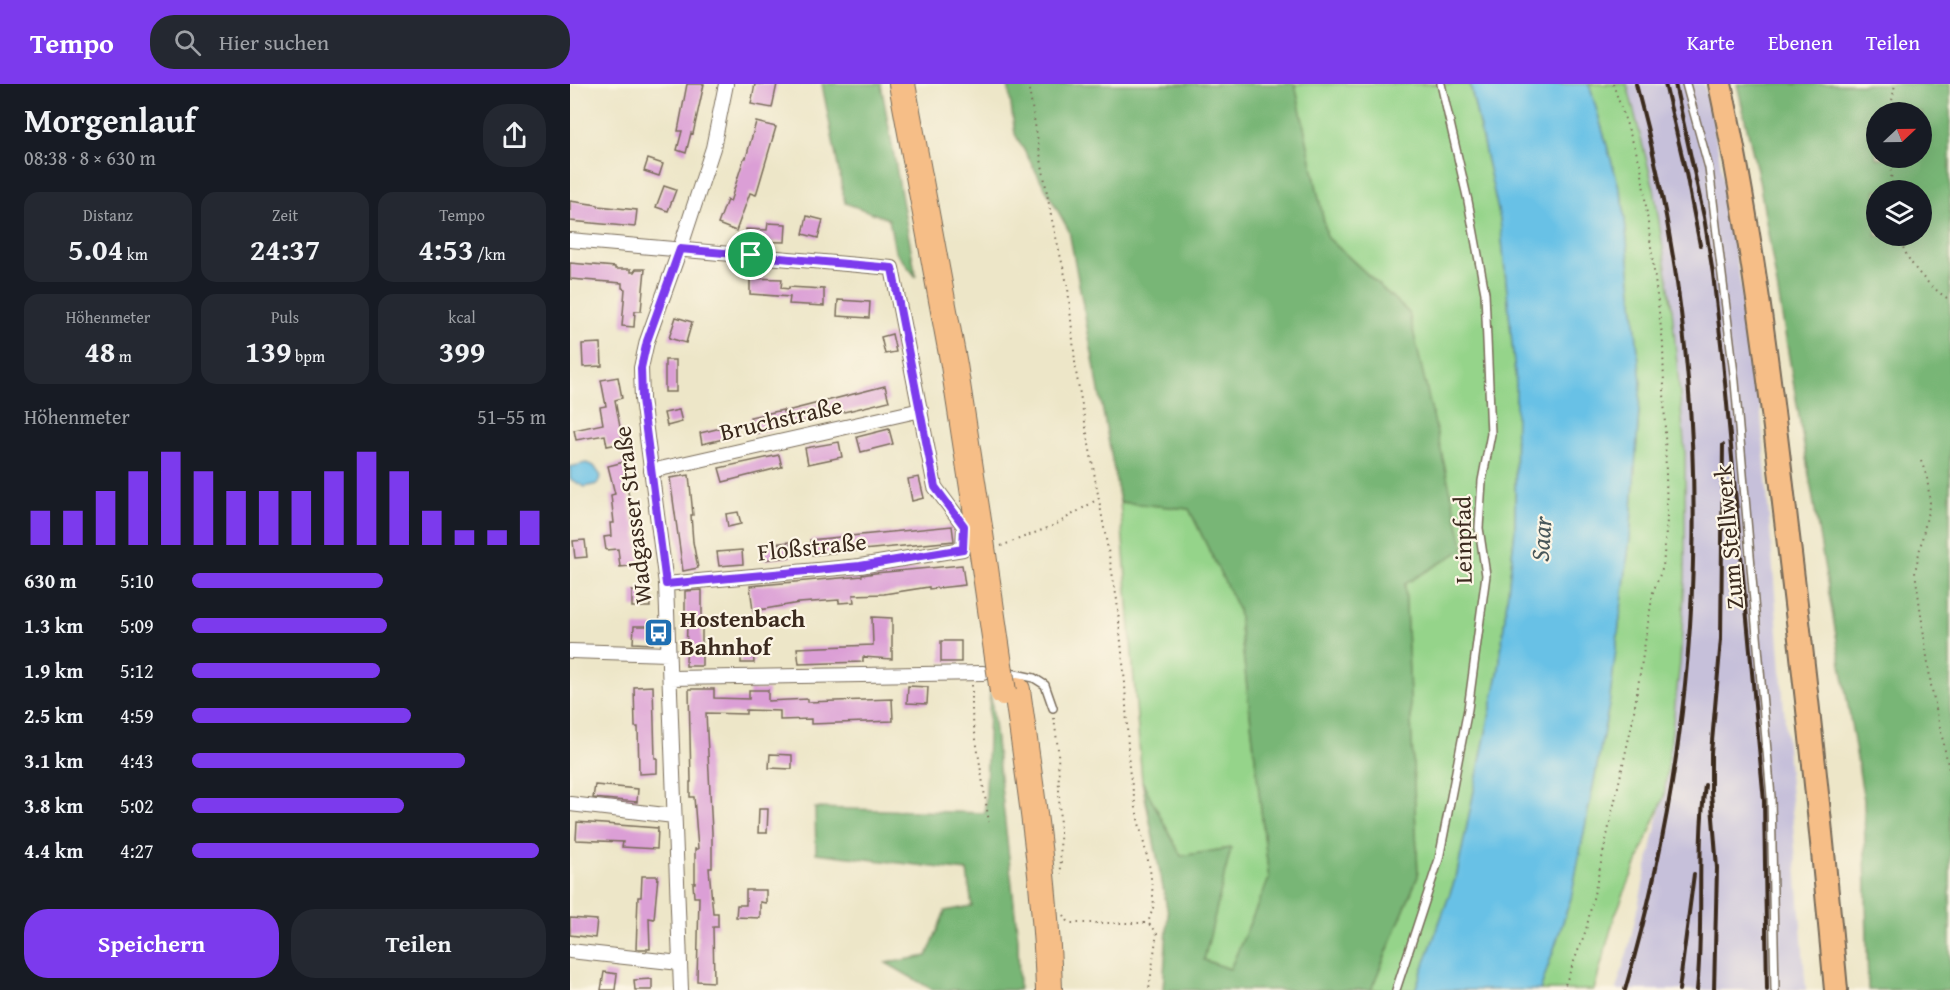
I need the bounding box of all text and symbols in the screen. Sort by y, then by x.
search box [150,15,570,69]
text: Tempo [30,22,114,63]
icon: search [171,26,204,59]
text: Hier suchen [219,26,329,58]
text: Karte [1687,27,1735,58]
text: Ebenen [1768,27,1833,58]
text: Teilen [1866,27,1920,58]
text: Morgenlauf [24,96,196,144]
north arrow [1866,102,1932,168]
map controls [1866,102,1932,246]
button: share [483,104,546,167]
text: 08:38 · 8 × 630 m [24,143,156,172]
button: layers [1866,180,1932,246]
text: Distanz [83,203,133,227]
text: Zeit [272,203,298,227]
text: Tempo [439,203,485,227]
text: 5.04 [68,227,123,271]
text: 24:37 [250,227,320,271]
text: 4:53 [418,227,473,271]
pin [725,229,776,280]
icon: arrive [734,238,767,271]
text: km [123,242,148,266]
text: /km [473,242,506,266]
text: Höhenmeter [66,305,150,329]
text: Puls [271,305,299,329]
text: kcal [448,305,476,329]
text: 48 [84,329,115,373]
text: 139 [245,329,292,373]
text: 399 [439,329,485,373]
text: m [115,344,132,368]
text: bpm [292,344,325,368]
street label: Bruchstraße [716,387,846,450]
text: Höhenmeter [24,402,130,431]
text: 51–55 m [477,402,546,431]
street label: Wadgasser Straße [604,424,661,606]
street label: Zum Stellwerk [1705,462,1752,611]
street label: Leinpfad [1444,496,1481,584]
water label: Saar [1519,514,1562,563]
street label: Floßstraße [756,523,868,570]
text: 630 m [24,566,77,595]
text: 5:10 [120,566,154,595]
place label: Hostenbach Bahnhof [680,601,805,664]
text: 1.3 km [24,611,83,640]
text: 5:09 [120,611,154,640]
bus stop icon: Hostenbach Bahnhof [643,617,675,649]
text: 1.9 km [24,656,83,685]
text: 5:12 [120,656,154,685]
text: 2.5 km [24,701,83,730]
text: 4:59 [120,701,154,730]
text: 3.1 km [24,746,83,775]
text: 4:43 [120,746,154,775]
text: 3.8 km [24,791,83,820]
text: 5:02 [120,791,154,820]
text: 4.4 km [24,836,83,865]
text: 4:27 [120,836,154,865]
button: Speichern [24,909,279,978]
button: Teilen [291,909,546,978]

